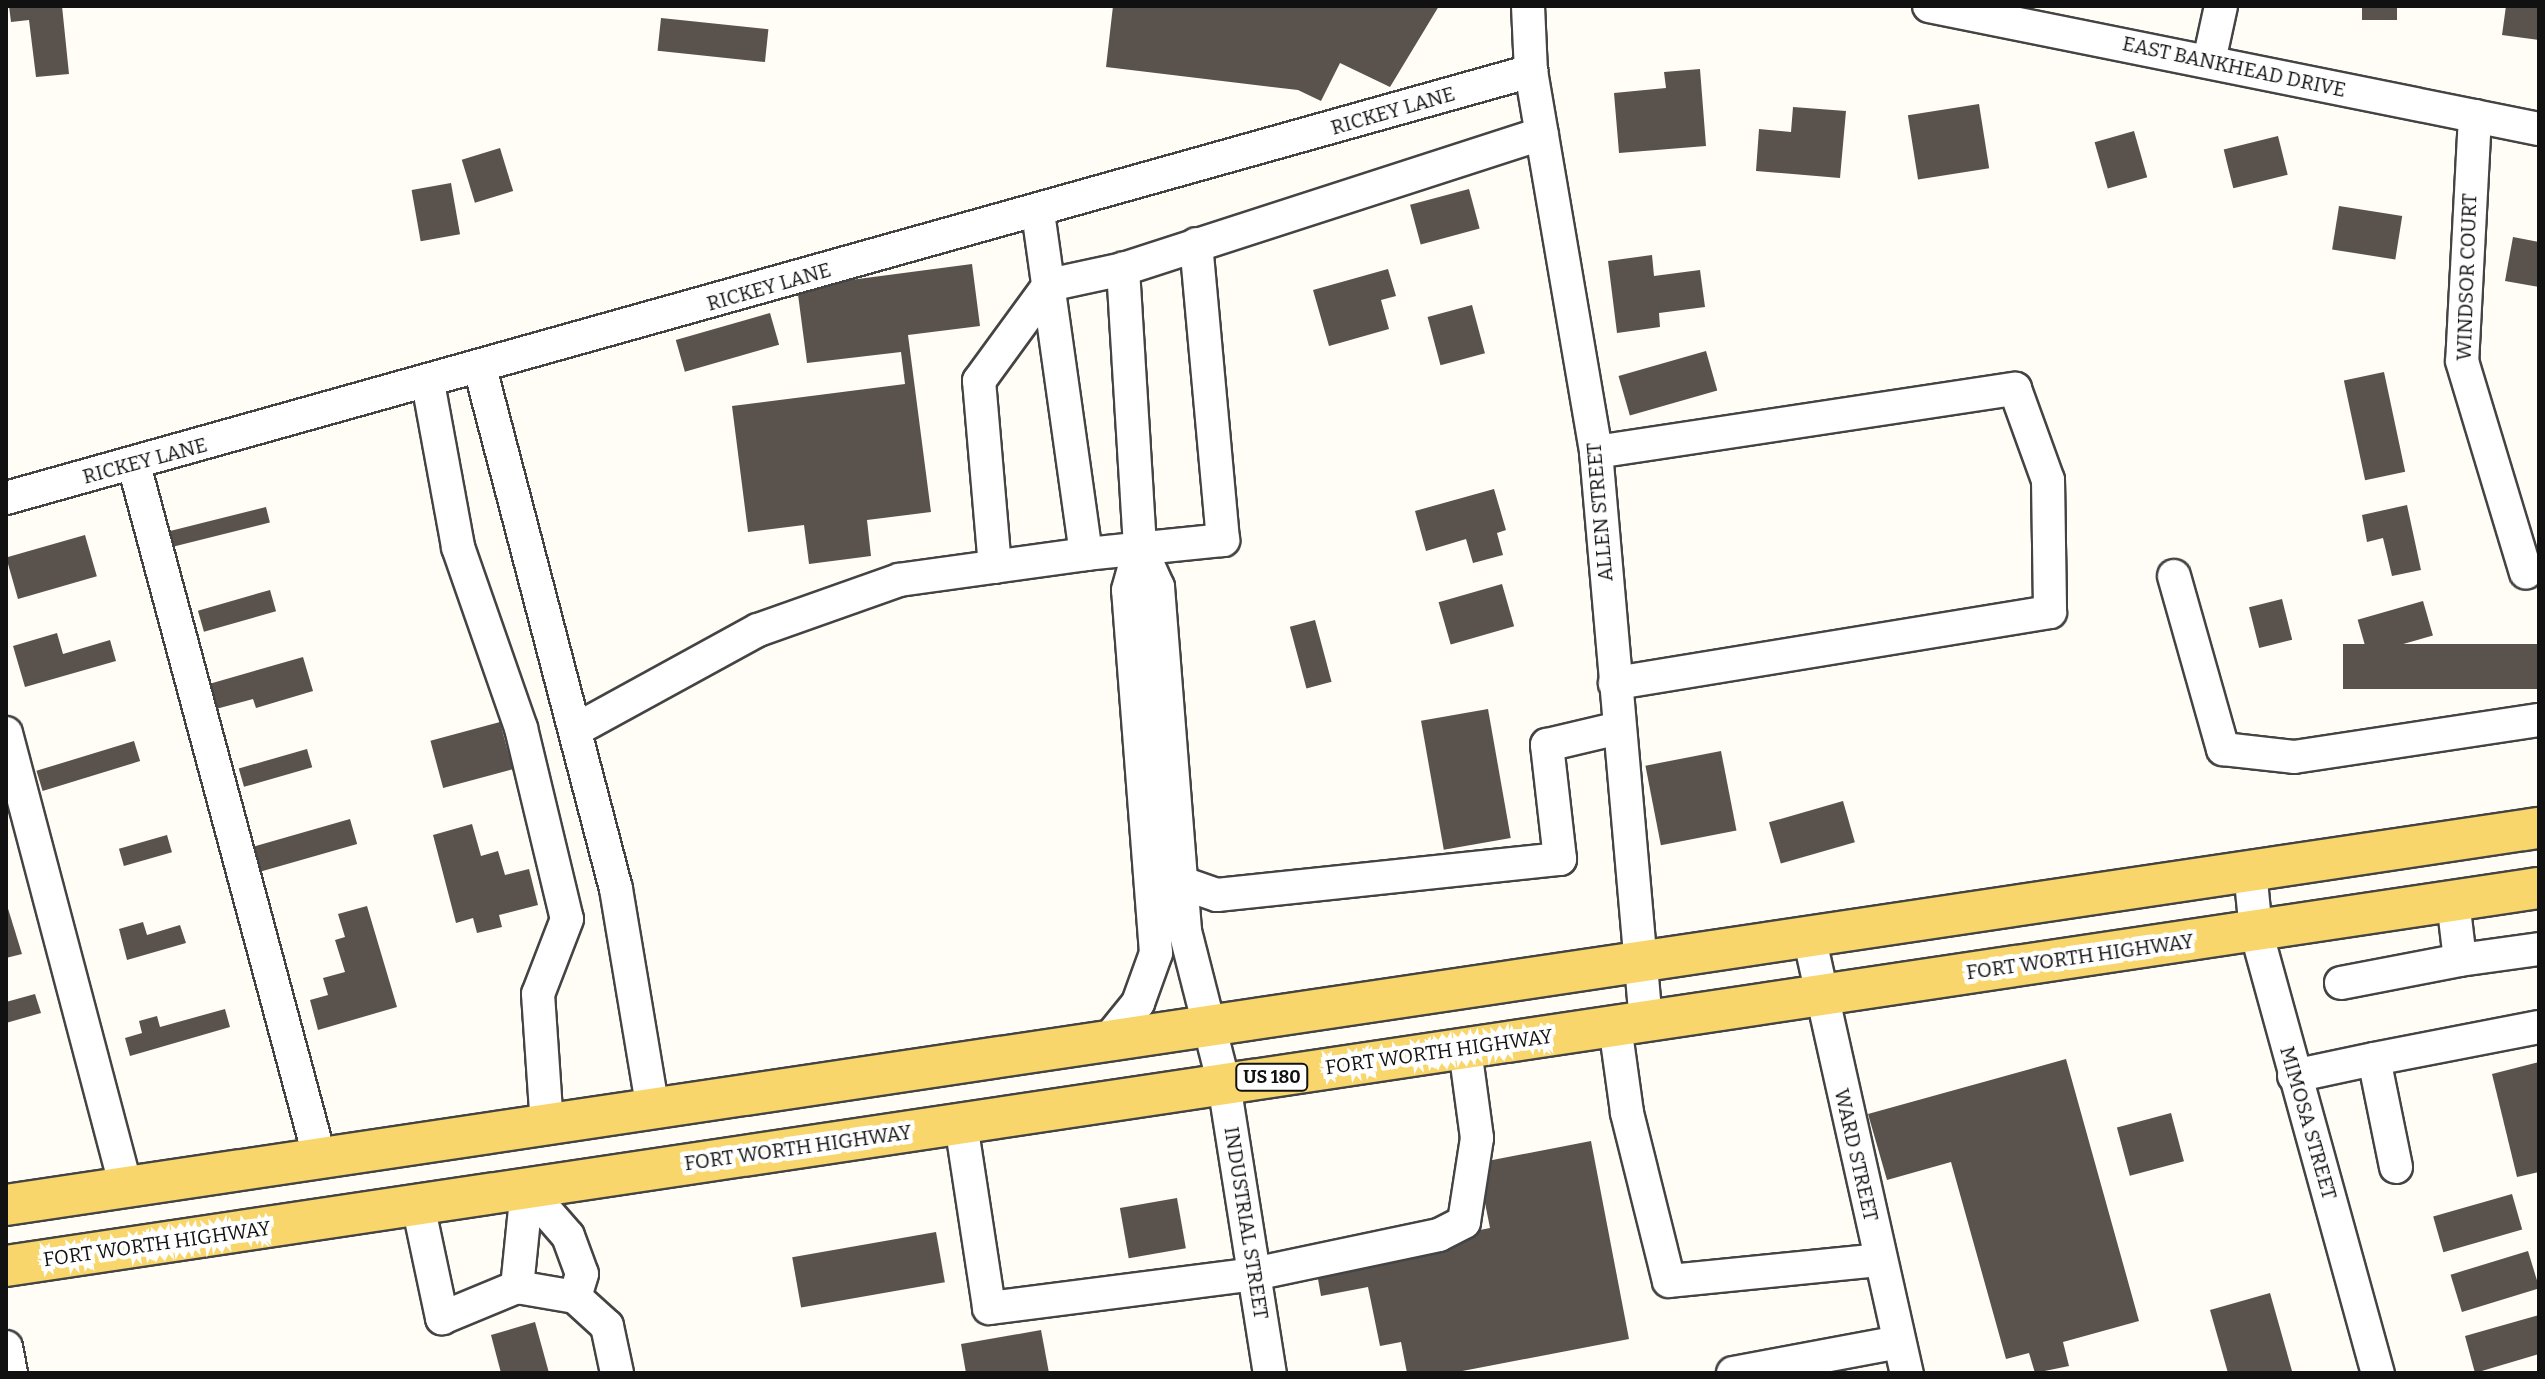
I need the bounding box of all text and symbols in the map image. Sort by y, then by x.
street label: EAST BANKHEAD DRIVE [2120,32,2348,102]
street label: RICKEY LANE [1328,82,1458,140]
street label: WINDSOR COURT [2452,193,2482,361]
street label: RICKEY LANE [704,258,834,316]
street label: RICKEY LANE [80,433,210,489]
street label: ALLEN STREET [1582,442,1618,582]
street label: FORT WORTH HIGHWAY [1965,929,2195,985]
street label: FORT WORTH HIGHWAY [1324,1024,1554,1080]
street label: MIMOSA STREET [2275,1044,2341,1202]
road number: US 180 [1234,1063,1310,1091]
street label: WARD STREET [1829,1086,1883,1224]
street label: FORT WORTH HIGHWAY [683,1120,913,1176]
street label: INDUSTRIAL STREET [1219,1125,1273,1321]
street label: FORT WORTH HIGHWAY [42,1216,272,1272]

